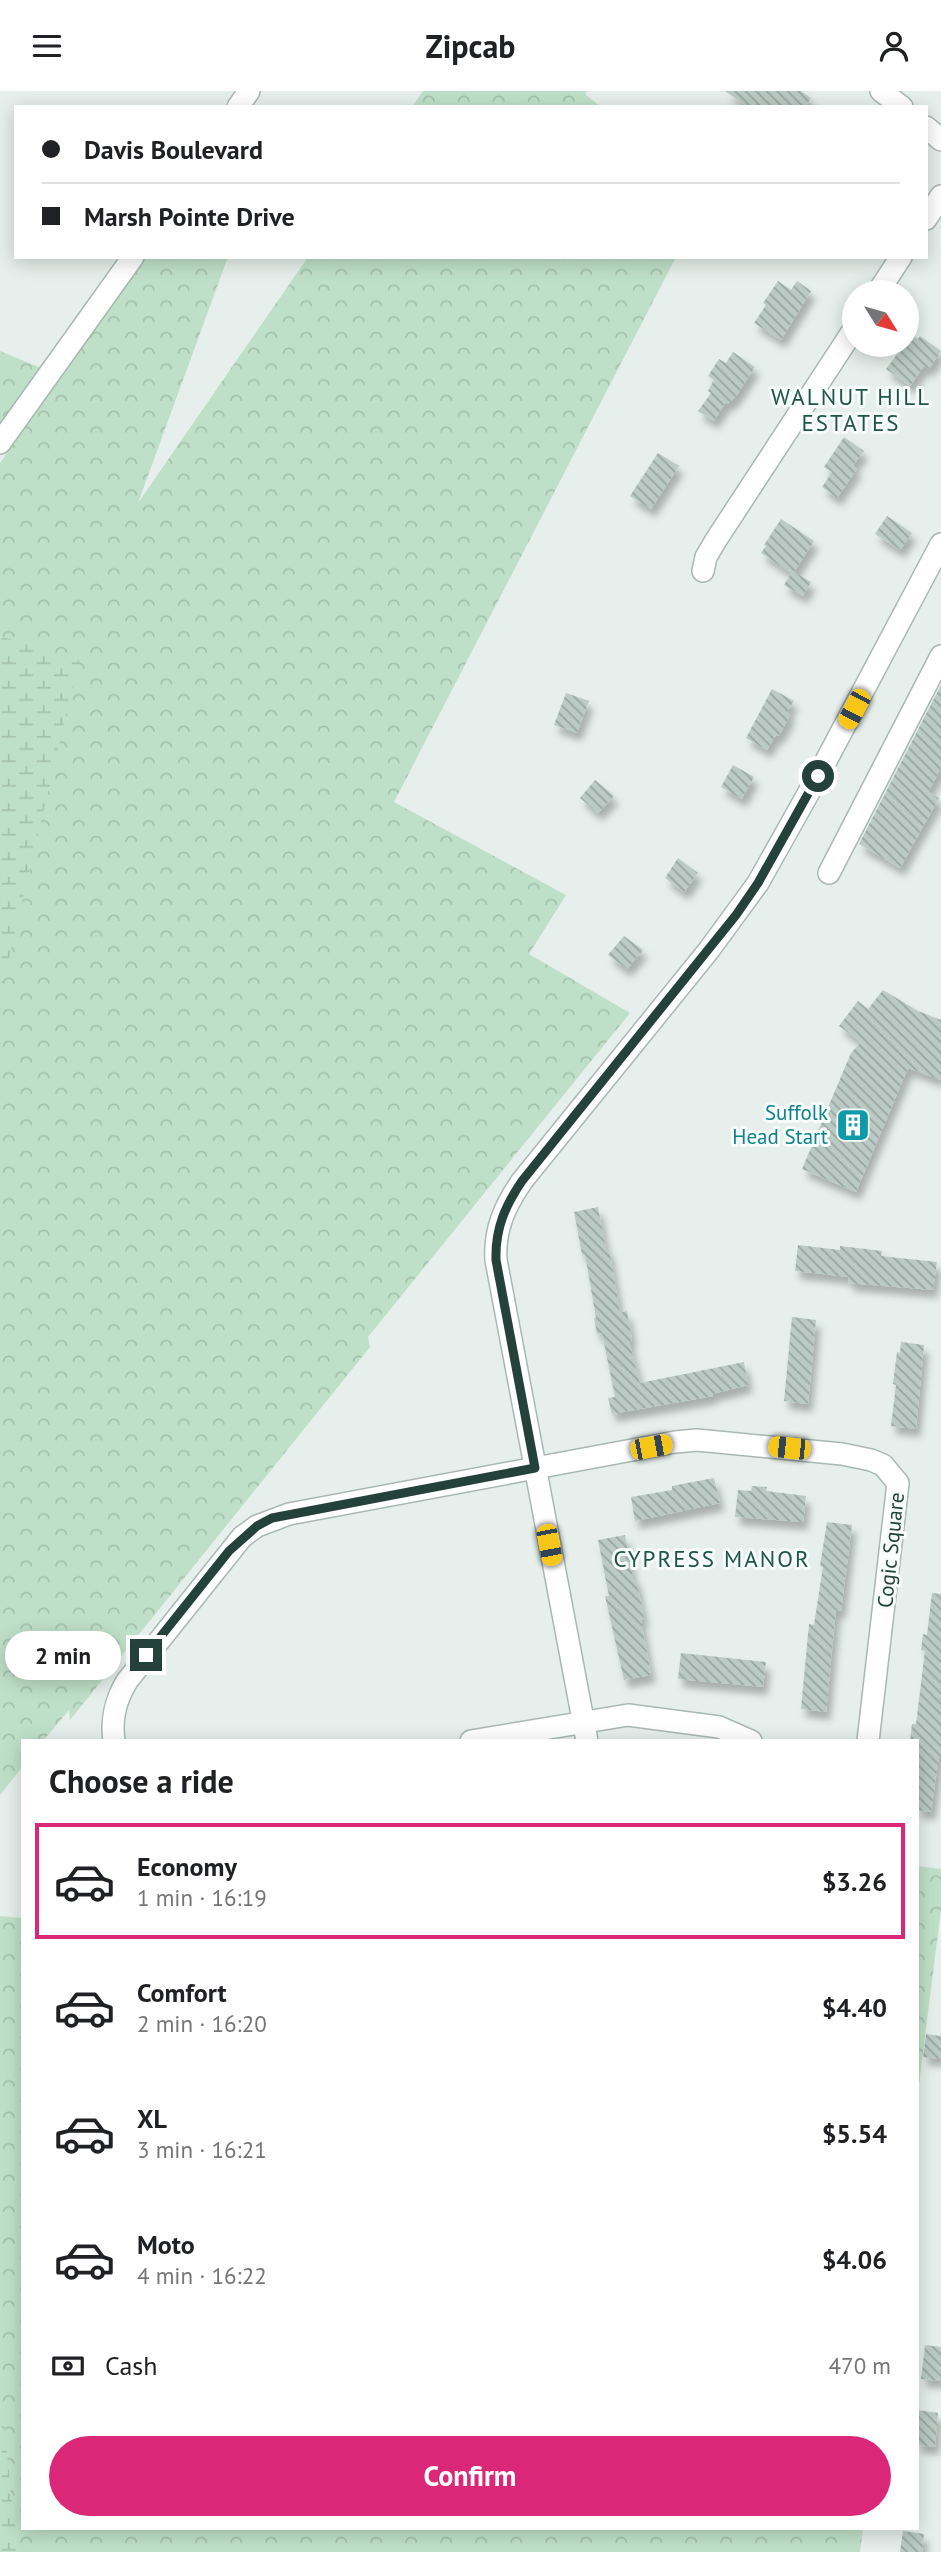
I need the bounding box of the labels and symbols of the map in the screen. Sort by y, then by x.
north arrow [842,280,919,357]
district label: WALNUT HILL ESTATES [771,382,931,437]
car [835,686,874,732]
route start [802,760,834,792]
place label: Suffolk Head Start [732,1099,828,1150]
building icon: Suffolk Head Start [834,1106,872,1144]
car [629,1433,674,1461]
car [768,1435,811,1461]
street label: Cogic Square [871,1491,910,1609]
car [535,1522,564,1568]
district label: CYPRESS MANOR [613,1544,811,1573]
callout: 2 min [6,1631,122,1679]
route end [130,1639,162,1671]

